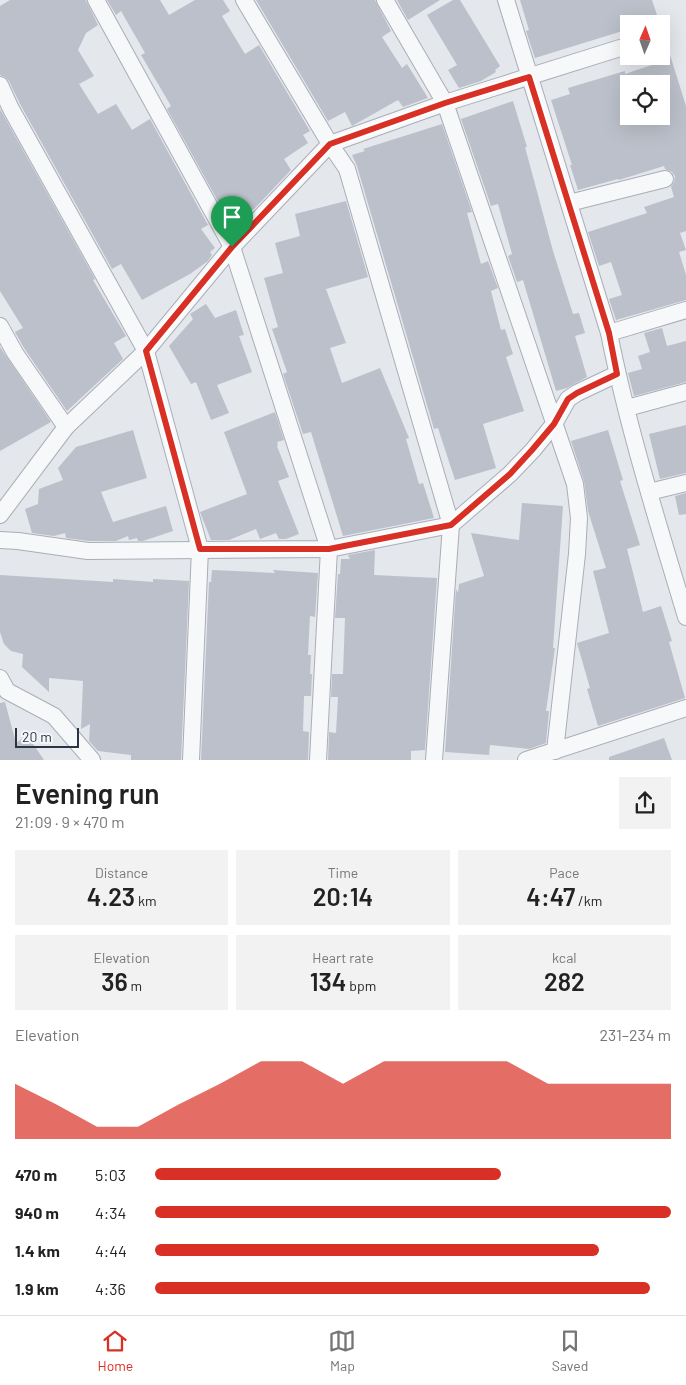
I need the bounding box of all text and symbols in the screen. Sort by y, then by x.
north arrow [620,15,670,65]
map controls [620,15,670,125]
button: locate [620,75,670,125]
pin [211,196,253,247]
icon: arrive [218,203,246,231]
scale bar [15,725,79,748]
text: 20 m [22,728,52,745]
text: Evening run [15,776,160,810]
button: share [619,777,671,829]
text: 21:09 · 9 × 470 m [15,812,124,831]
text: Distance [95,864,148,881]
text: Time [328,864,358,881]
text: Pace [549,864,579,881]
text: 4.23 [87,881,135,911]
text: 20:14 [313,881,373,911]
text: 4:47 [526,881,575,911]
text: km [135,892,156,909]
text: /km [575,892,602,909]
text: Elevation [93,949,150,966]
text: Heart rate [312,949,374,966]
text: kcal [552,949,577,966]
text: 36 [101,966,128,996]
text: 134 [310,966,346,996]
text: 282 [544,966,585,996]
text: m [128,977,142,994]
text: bpm [346,977,376,994]
text: Elevation [15,1025,79,1044]
text: 231–234 m [600,1025,671,1044]
text: 470 m [15,1165,57,1184]
text: 5:03 [95,1165,126,1184]
text: 940 m [15,1203,59,1222]
text: 4:34 [95,1203,126,1222]
text: 1.4 km [15,1241,60,1260]
text: 4:44 [95,1241,127,1260]
text: 1.9 km [15,1279,59,1298]
text: 4:36 [95,1279,126,1298]
tab: Home [98,1327,133,1374]
tab: Map [328,1327,356,1374]
tab: Saved [552,1327,588,1374]

